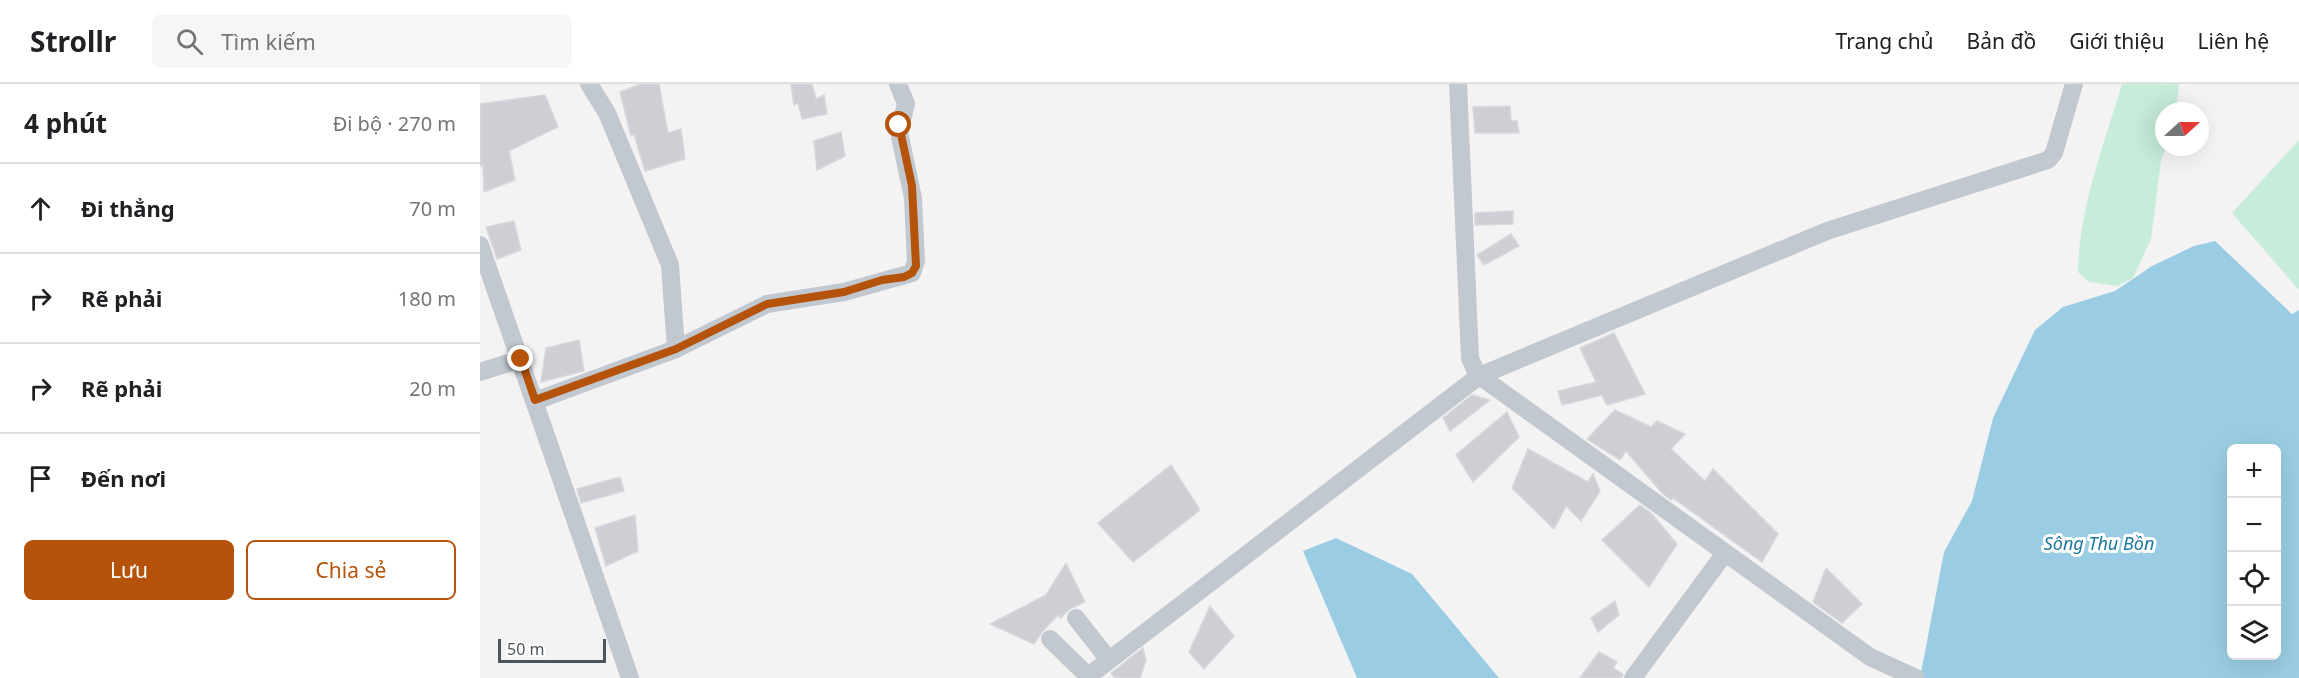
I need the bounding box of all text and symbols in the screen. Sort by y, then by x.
search box [152,14,572,68]
text: Strollr [30,22,116,60]
icon: search [173,25,206,58]
text: Tìm kiếm [221,26,316,56]
text: Trang chủ [1836,27,1934,55]
text: Bản đồ [1967,27,2036,55]
text: Giới thiệu [2069,27,2164,55]
text: Liên hệ [2197,27,2269,55]
north arrow [2155,102,2209,156]
text: 4 phút [24,105,107,141]
text: Đi bộ · 270 m [333,110,456,137]
route start [885,111,911,137]
icon: ahead [24,192,57,225]
text: Đi thẳng [81,193,175,223]
text: 70 m [409,195,456,222]
icon: right [24,282,57,315]
text: Rẽ phải [81,283,162,313]
text: 180 m [398,285,456,312]
route end [507,345,533,371]
icon: right [24,372,57,405]
text: Rẽ phải [81,373,162,403]
text: 20 m [409,375,456,402]
map controls [2227,444,2281,660]
button: + [2227,444,2281,498]
icon: arrive [24,462,57,495]
text: Đến nơi [81,463,166,493]
button: − [2227,498,2281,552]
water label: Sông Thu Bồn [2044,531,2154,555]
button: Lưu [24,540,234,600]
button: Chia sẻ [246,540,456,600]
button: locate [2227,552,2281,606]
button: layers [2227,606,2281,660]
scale bar [498,636,606,664]
text: 50 m [507,638,544,660]

